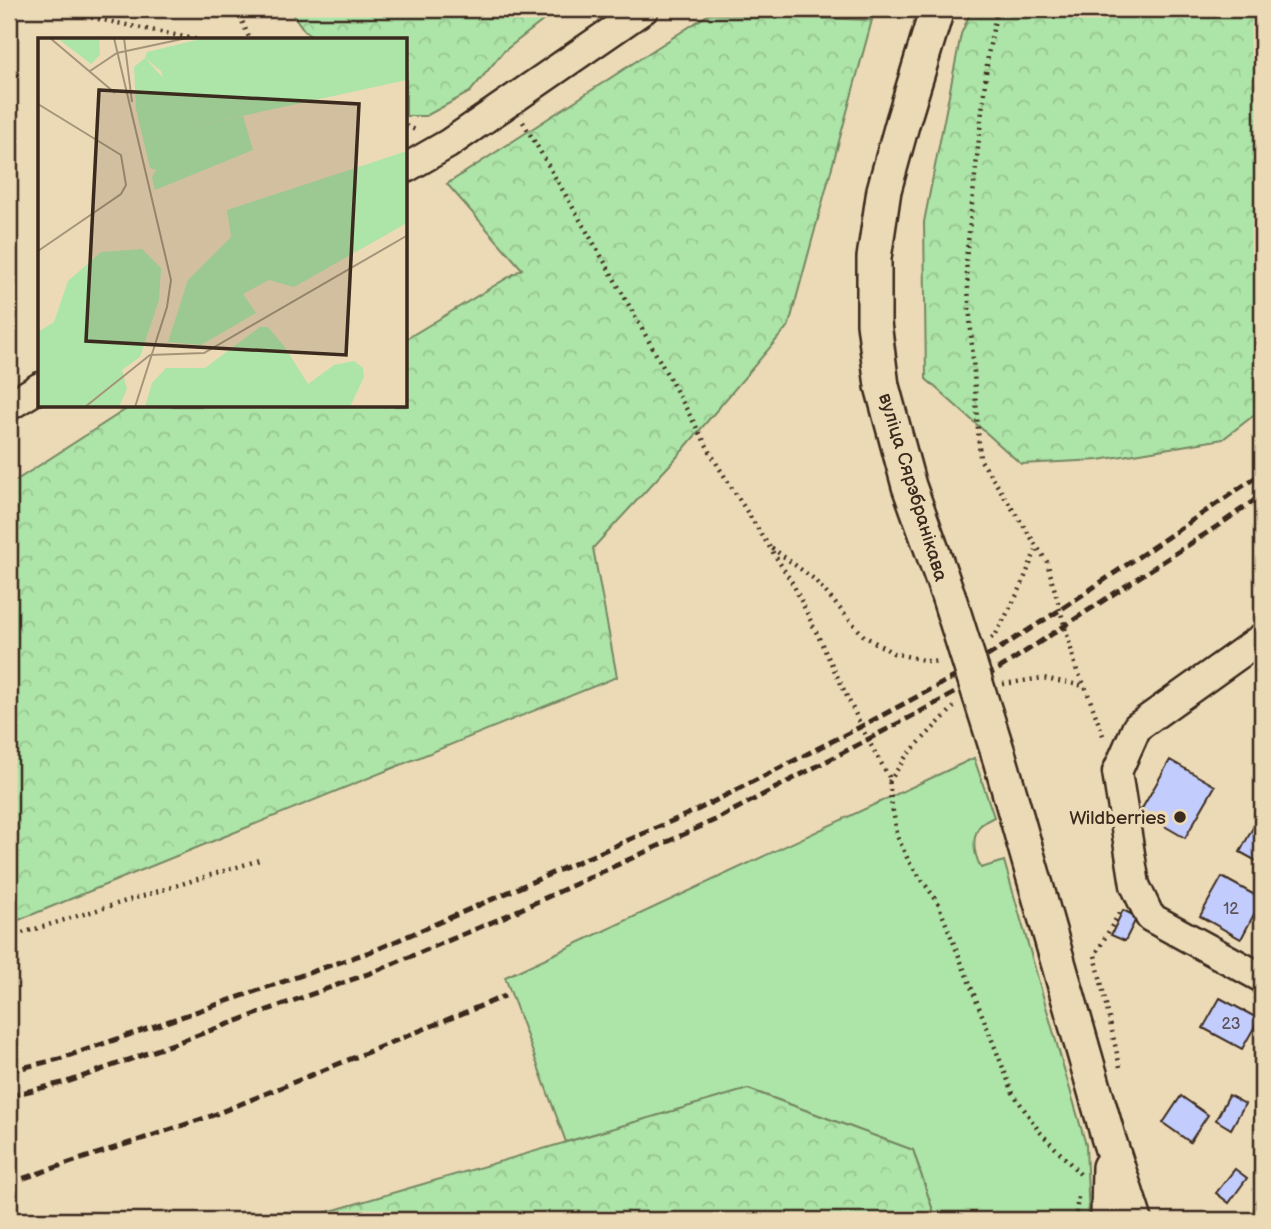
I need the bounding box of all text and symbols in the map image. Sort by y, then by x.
inset map [38,38,408,408]
street label: вуліца Сярэбранікава [873,391,952,584]
place label: Wildberries [1069,807,1166,830]
marker: Wildberries [1172,809,1188,825]
house number: 12 [1223,900,1239,919]
house number: 23 [1222,1015,1241,1034]

